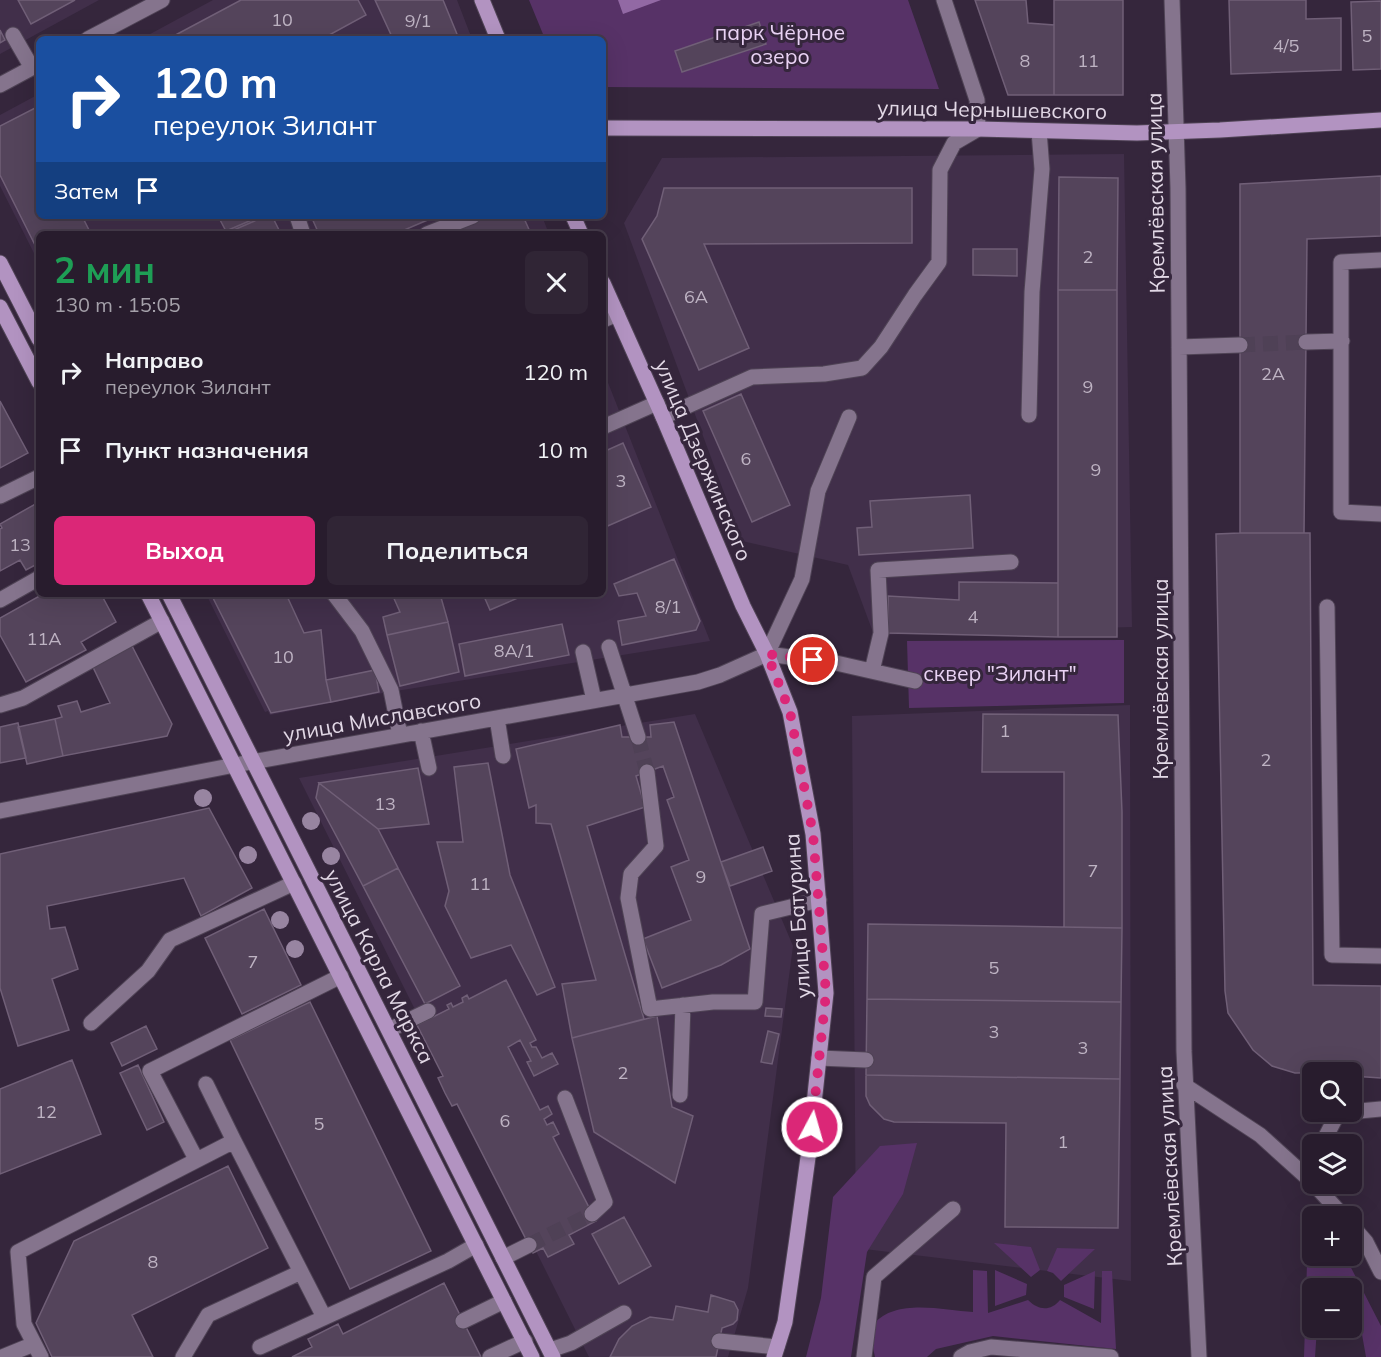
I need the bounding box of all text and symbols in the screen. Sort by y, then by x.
house number: 10 [271,8,293,31]
house number: 9/1 [405,9,431,32]
park label: парк Чёрное озеро [715,19,845,69]
house number: 5 [1362,24,1373,47]
house number: 4/5 [1273,34,1300,57]
house number: 8 [1020,49,1030,72]
house number: 11 [1077,49,1099,72]
text: 120 m [153,56,278,109]
icon: right [54,60,132,138]
street label: Кремлёвская улица [1140,92,1170,294]
street label: улица Чернышевского [877,94,1107,124]
text: переулок Зилант [153,108,377,142]
icon: arrive [131,174,164,207]
text: Затем [54,177,119,205]
house number: 2 [1083,245,1093,268]
text: 2 мин [54,247,155,292]
button: close [525,251,588,314]
house number: 6А [684,285,708,308]
text: 130 m · 15:05 [54,292,180,317]
text: Направо [105,346,203,374]
street label: улица Дзержинского [650,355,758,565]
icon: right [54,356,87,389]
text: 120 m [523,358,588,386]
house number: 2А [1261,362,1285,385]
text: переулок Зилант [105,374,271,399]
house number: 9 [1083,375,1093,398]
icon: arrive [54,434,87,467]
text: Пункт назначения [105,436,309,464]
text: 10 m [537,436,588,464]
house number: 6 [741,447,751,470]
house number: 9 [1091,458,1101,481]
house number: 3 [616,469,626,492]
button: Выход [54,516,315,585]
button: Поделиться [327,516,588,585]
house number: 13 [9,533,31,556]
street label: Кремлёвская улица [1147,579,1173,779]
house number: 8/1 [655,595,681,618]
house number: 4 [968,605,979,628]
house number: 11А [27,627,61,650]
pin [787,634,838,685]
house number: 8А/1 [494,639,534,662]
icon: arrive [796,643,829,676]
house number: 10 [272,645,294,668]
park label: сквер "Зилант" [923,660,1077,686]
street label: улица Миславского [281,687,483,747]
house number: 1 [1000,719,1010,742]
house number: 2 [1261,748,1271,771]
house number: 13 [374,792,396,815]
street label: улица Батурина [778,833,816,999]
house number: 7 [1088,859,1098,882]
street label: улица Карла Маркса [320,864,440,1068]
house number: 9 [696,865,706,888]
house number: 11 [469,872,491,895]
house number: 7 [248,950,258,973]
house number: 5 [989,956,1000,979]
house number: 3 [989,1020,999,1043]
house number: 3 [1078,1036,1088,1059]
house number: 2 [618,1061,628,1084]
map controls [1302,1062,1362,1338]
button: search [1302,1062,1362,1122]
street label: Кремлёвская улица [1151,1065,1187,1267]
position arrow [780,1095,844,1159]
house number: 12 [35,1100,57,1123]
house number: 6 [500,1109,510,1132]
house number: 5 [314,1112,325,1135]
house number: 1 [1058,1130,1068,1153]
button: layers [1302,1134,1362,1194]
button: + [1302,1206,1362,1266]
house number: 8 [148,1250,158,1273]
button: − [1302,1278,1362,1338]

